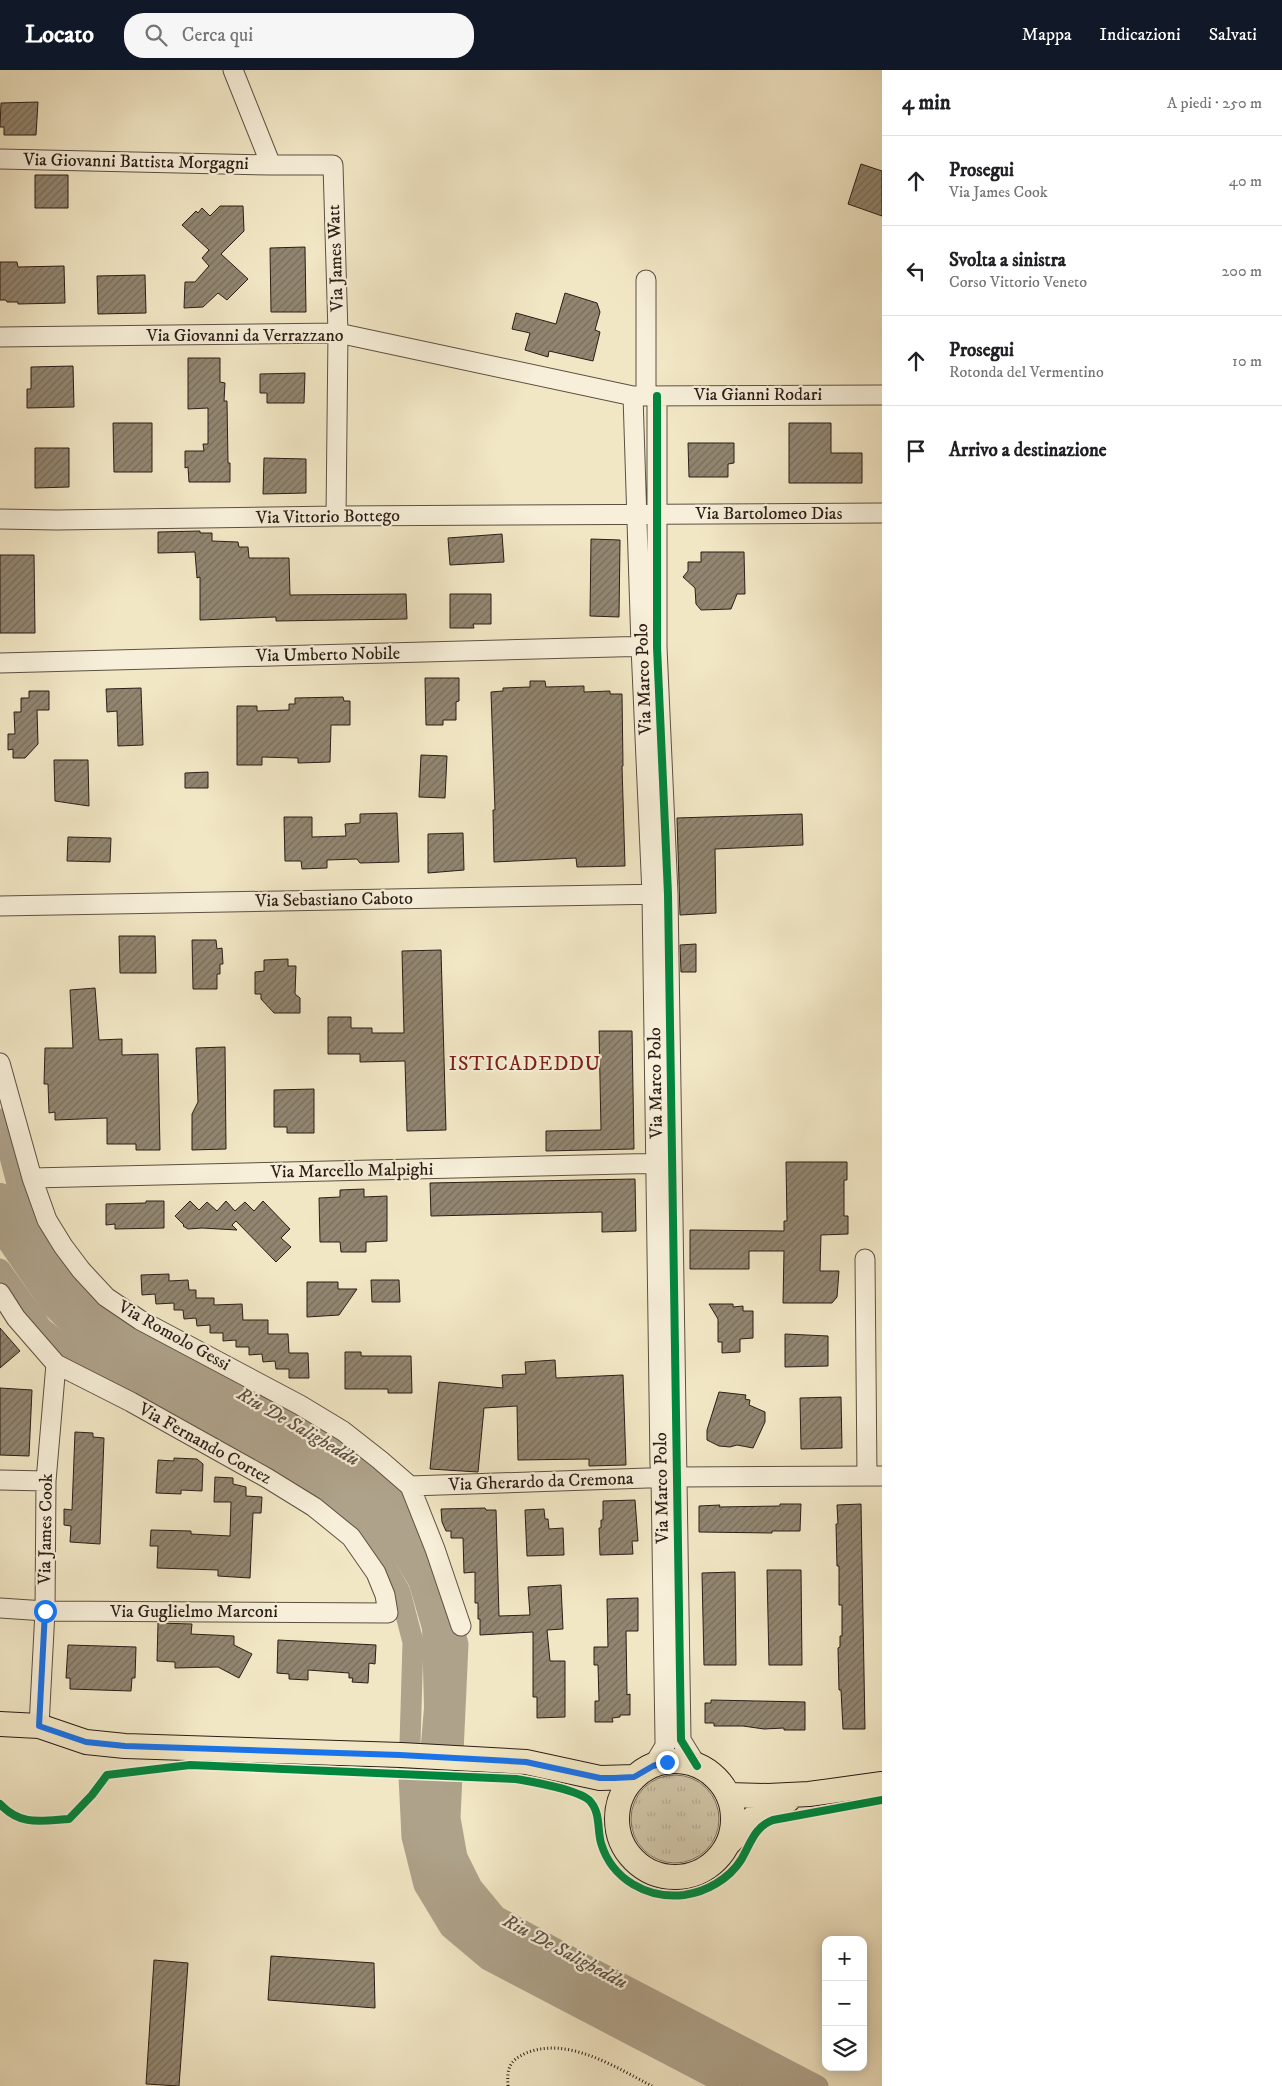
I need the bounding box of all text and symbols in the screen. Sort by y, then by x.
search box [124,13,474,58]
text: Locato [25,20,94,50]
icon: search [142,21,170,49]
text: Cerca qui [182,24,253,47]
text: Mappa [1022,24,1072,46]
text: Indicazioni [1100,24,1181,46]
text: Salvati [1209,24,1257,46]
text: 4 min [902,90,951,116]
text: A piedi · 250 m [1167,93,1262,113]
street label: Via Giovanni Battista Morgagni [22,149,249,175]
text: Prosegui [949,159,1014,182]
icon: ahead [902,167,930,195]
text: 40 m [1229,171,1262,191]
text: Via James Cook [949,182,1048,202]
street label: Via James Watt [323,204,349,313]
text: Svolta a sinistra [949,249,1066,272]
icon: left [902,257,930,285]
text: 200 m [1221,261,1262,281]
text: Corso Vittorio Veneto [949,272,1087,292]
street label: Via Giovanni da Verrazzano [145,325,344,347]
text: Prosegui [949,339,1014,362]
icon: ahead [902,347,930,375]
text: 10 m [1232,351,1262,371]
text: Rotonda del Vermentino [949,362,1104,382]
street label: Via Gianni Rodari [693,384,822,406]
icon: arrive [902,437,930,465]
text: Arrivo a destinazione [949,439,1107,462]
street label: Via Bartolomeo Dias [695,503,842,525]
street label: Via Vittorio Bottego [255,505,400,529]
street label: Via Marco Polo [631,623,657,736]
street label: Via Umberto Nobile [255,643,400,667]
street label: Via Sebastiano Caboto [254,888,413,912]
street label: Via Marco Polo [644,1027,668,1140]
district label: ISTICADEDDU [449,1052,601,1077]
street label: Via Marcello Malpighi [269,1159,434,1183]
street label: Via Romolo Gessi [113,1296,234,1376]
water label: Riu De Saligheddu [232,1382,363,1471]
street label: Via Fernando Cortez [134,1398,275,1490]
street label: Via Marco Polo [650,1432,674,1545]
street label: Via Gherardo da Cremona [447,1468,634,1496]
street label: Via James Cook [34,1473,58,1586]
route start [34,1600,57,1623]
street label: Via Guglielmo Marconi [109,1601,278,1623]
route end [656,1751,679,1774]
water label: Riu De Saligheddu [498,1909,631,1995]
map controls [822,1936,867,2071]
button: + [822,1936,867,1981]
button: − [822,1981,867,2026]
button: layers [822,2026,867,2071]

